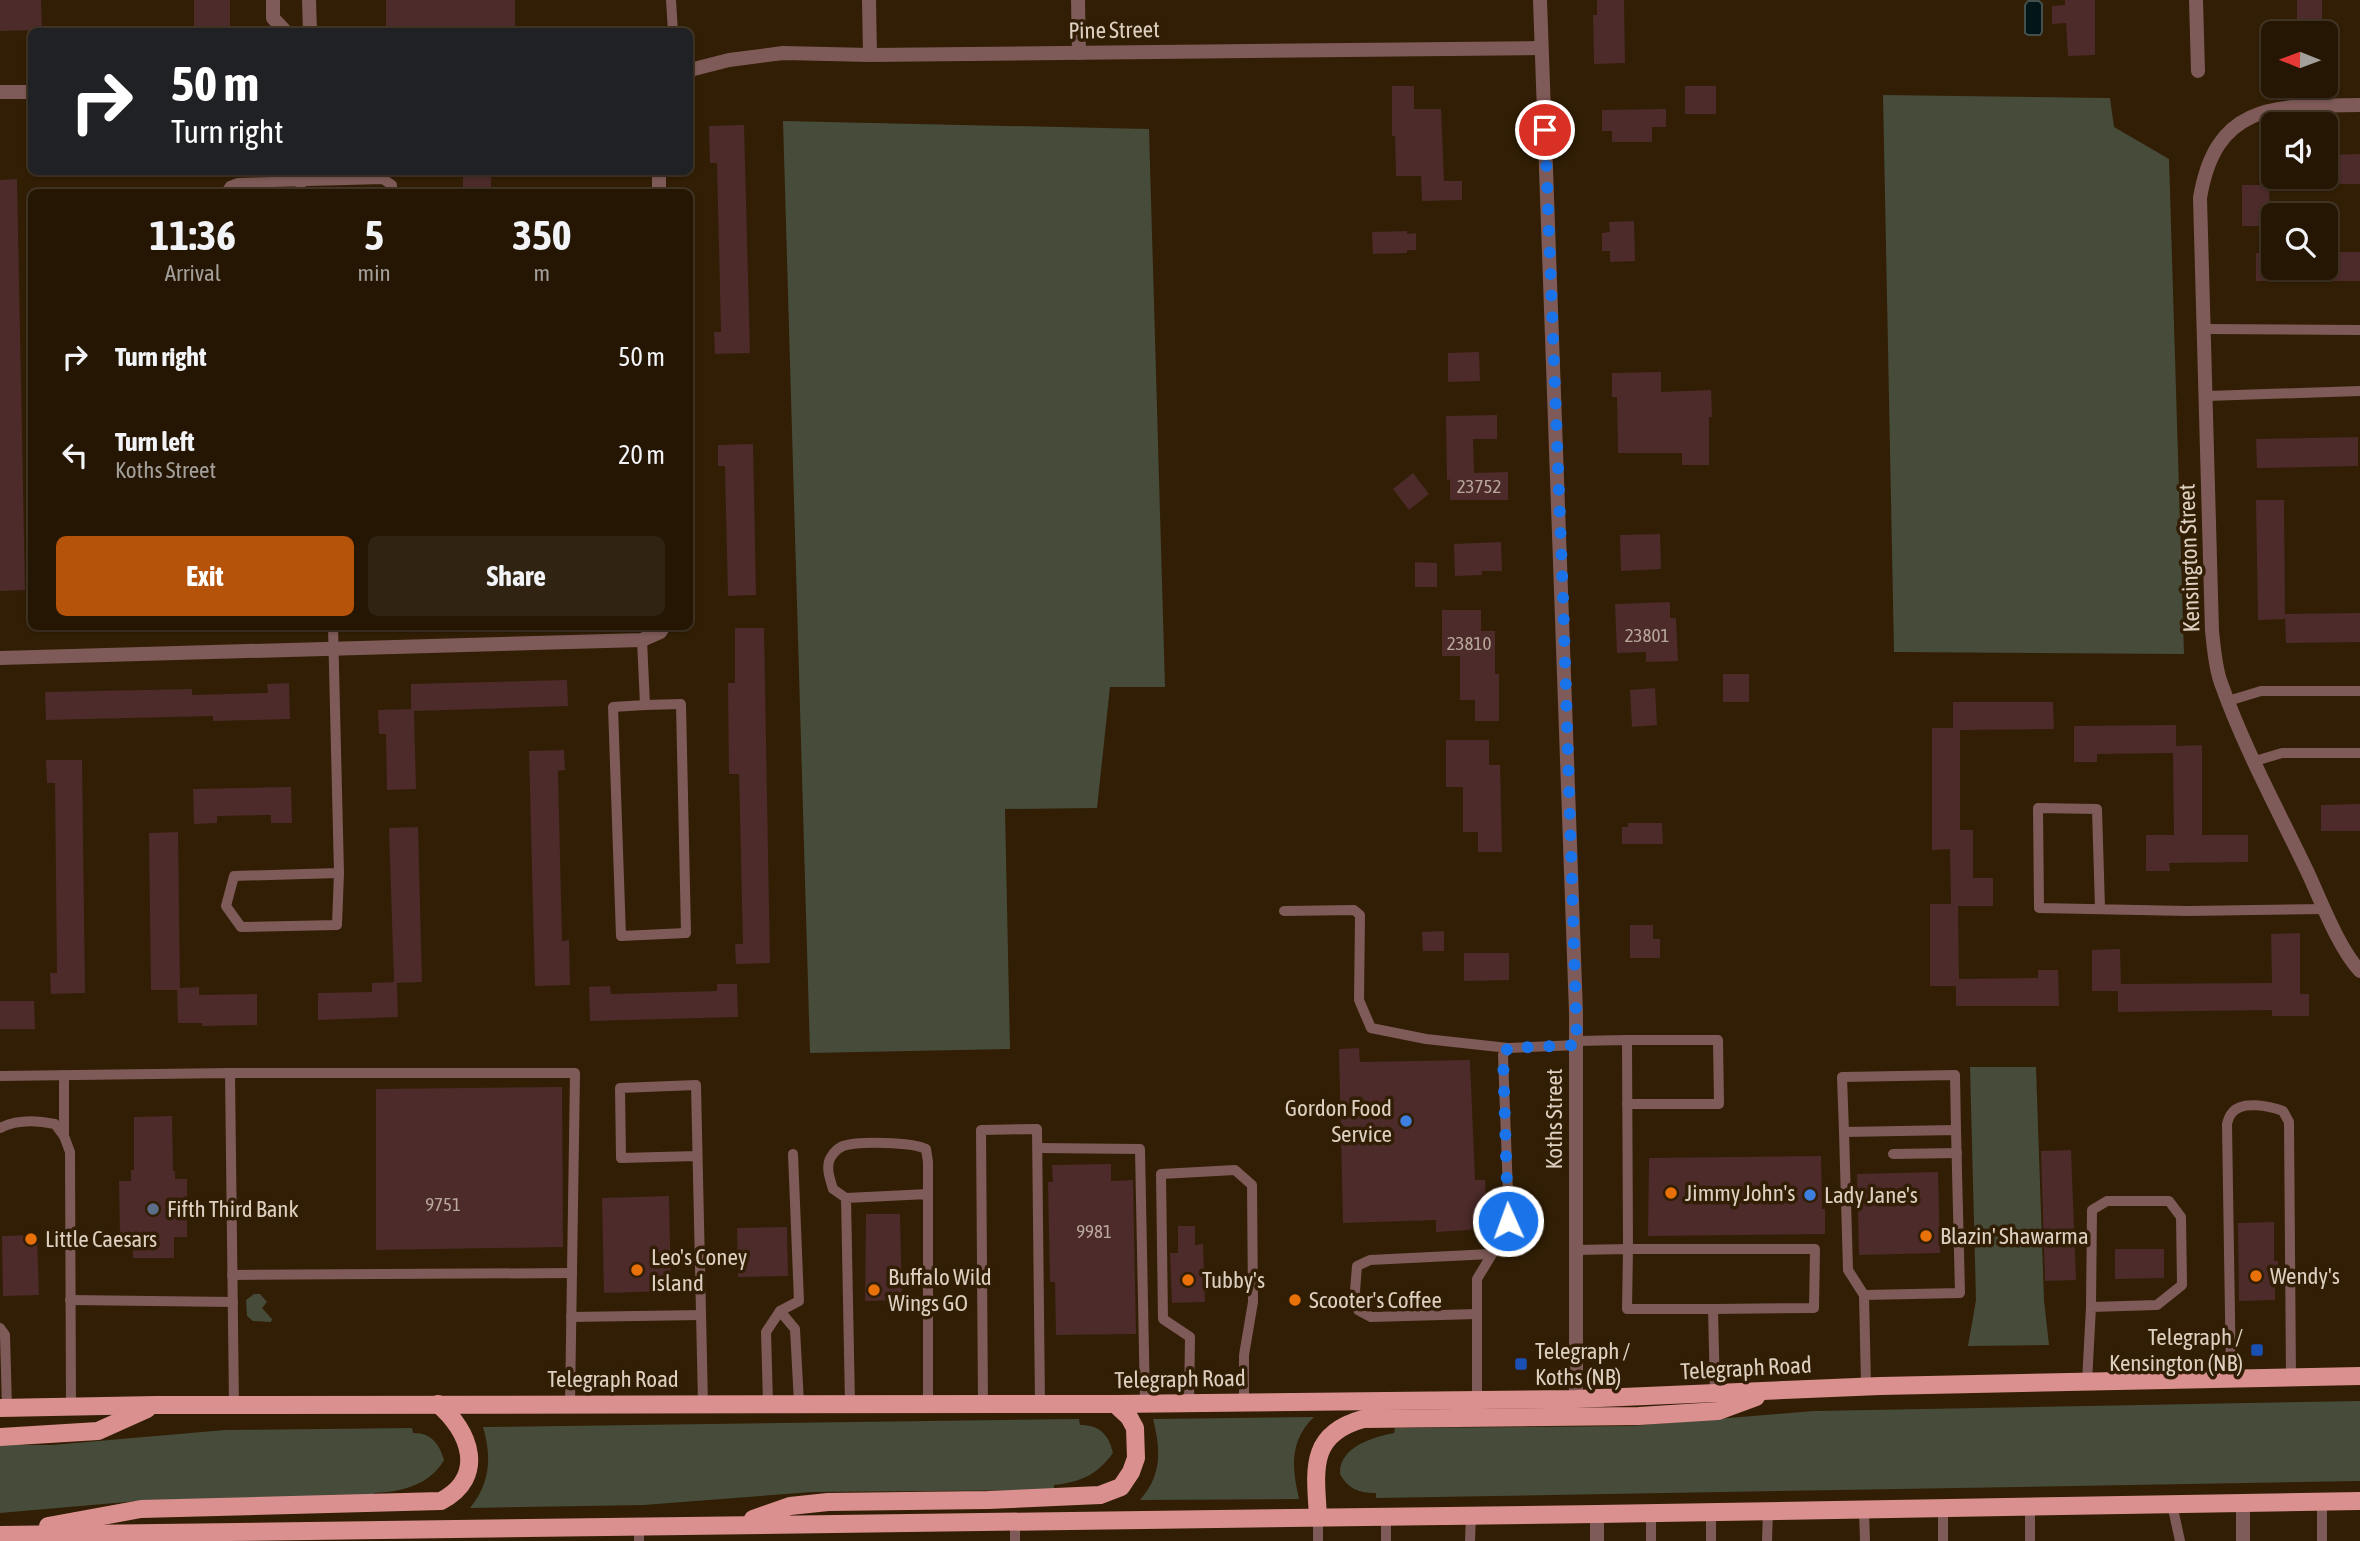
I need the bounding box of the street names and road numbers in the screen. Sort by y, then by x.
street label: Pine Street [1068,16,1160,44]
street label: Kensington Street [2173,483,2205,633]
street label: Koths Street [1541,1068,1567,1170]
street label: Telegraph Road [1680,1352,1812,1384]
street label: Telegraph Road [1114,1365,1246,1393]
street label: Telegraph Road [547,1366,679,1392]

